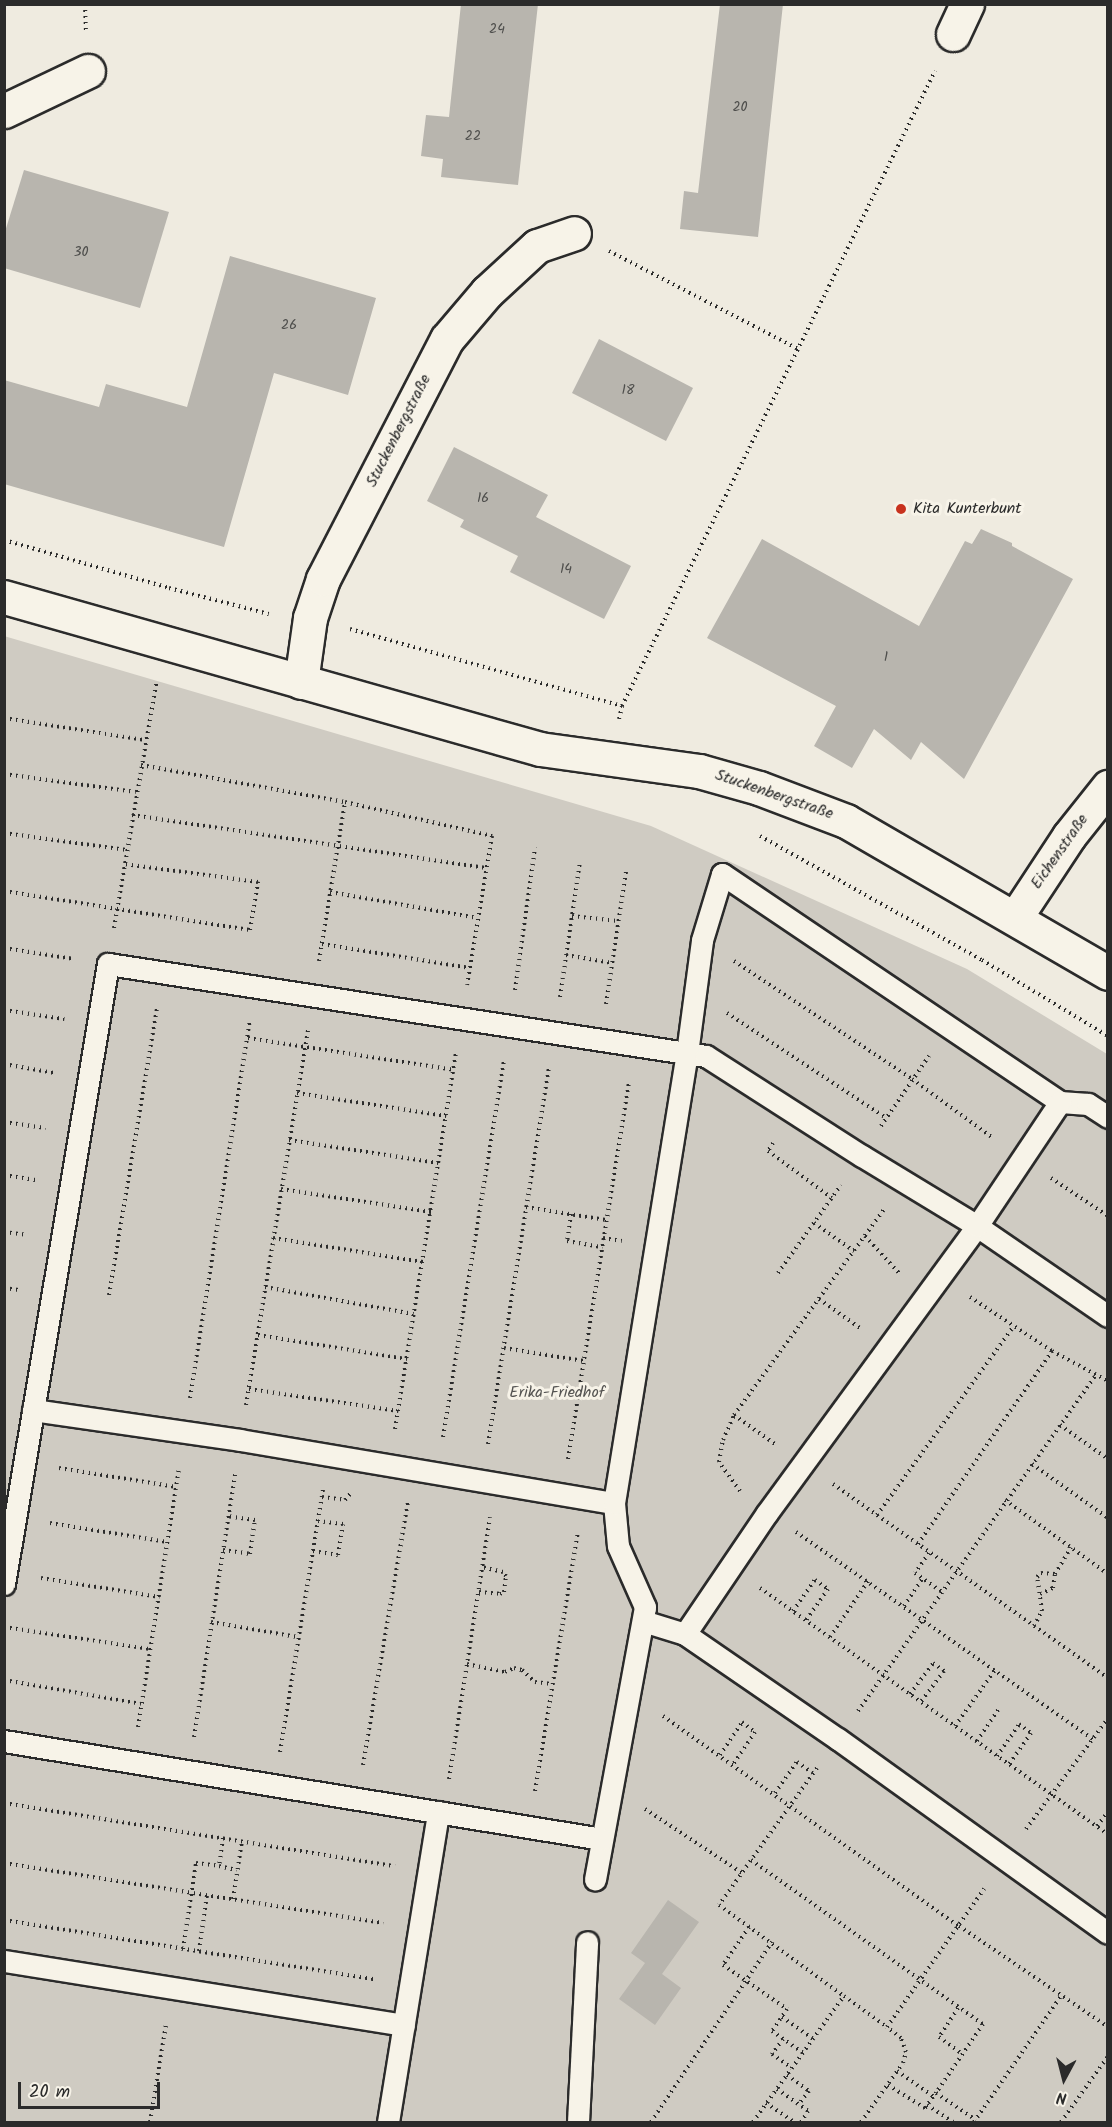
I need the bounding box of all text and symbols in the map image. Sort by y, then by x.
house number: 24 [489,21,505,37]
house number: 20 [732,99,748,115]
house number: 22 [465,128,481,144]
house number: 30 [74,244,88,260]
house number: 26 [281,317,297,333]
street label: Stuckenbergstraße [362,372,436,490]
house number: 18 [622,382,634,398]
house number: 16 [477,490,489,506]
place label: Kita Kunterbunt [913,499,1022,519]
marker: Kita Kunterbunt [894,502,908,516]
house number: 14 [560,561,572,577]
house number: 1 [884,649,888,665]
street label: Stuckenbergstraße [712,766,836,824]
street label: Eichenstraße [1027,811,1093,893]
park label: Erika-Friedhof [509,1383,605,1403]
north arrow [1034,2049,1094,2109]
scale bar [21,2070,164,2108]
text: 20 m [29,2078,70,2107]
text: N [1055,2084,1068,2110]

